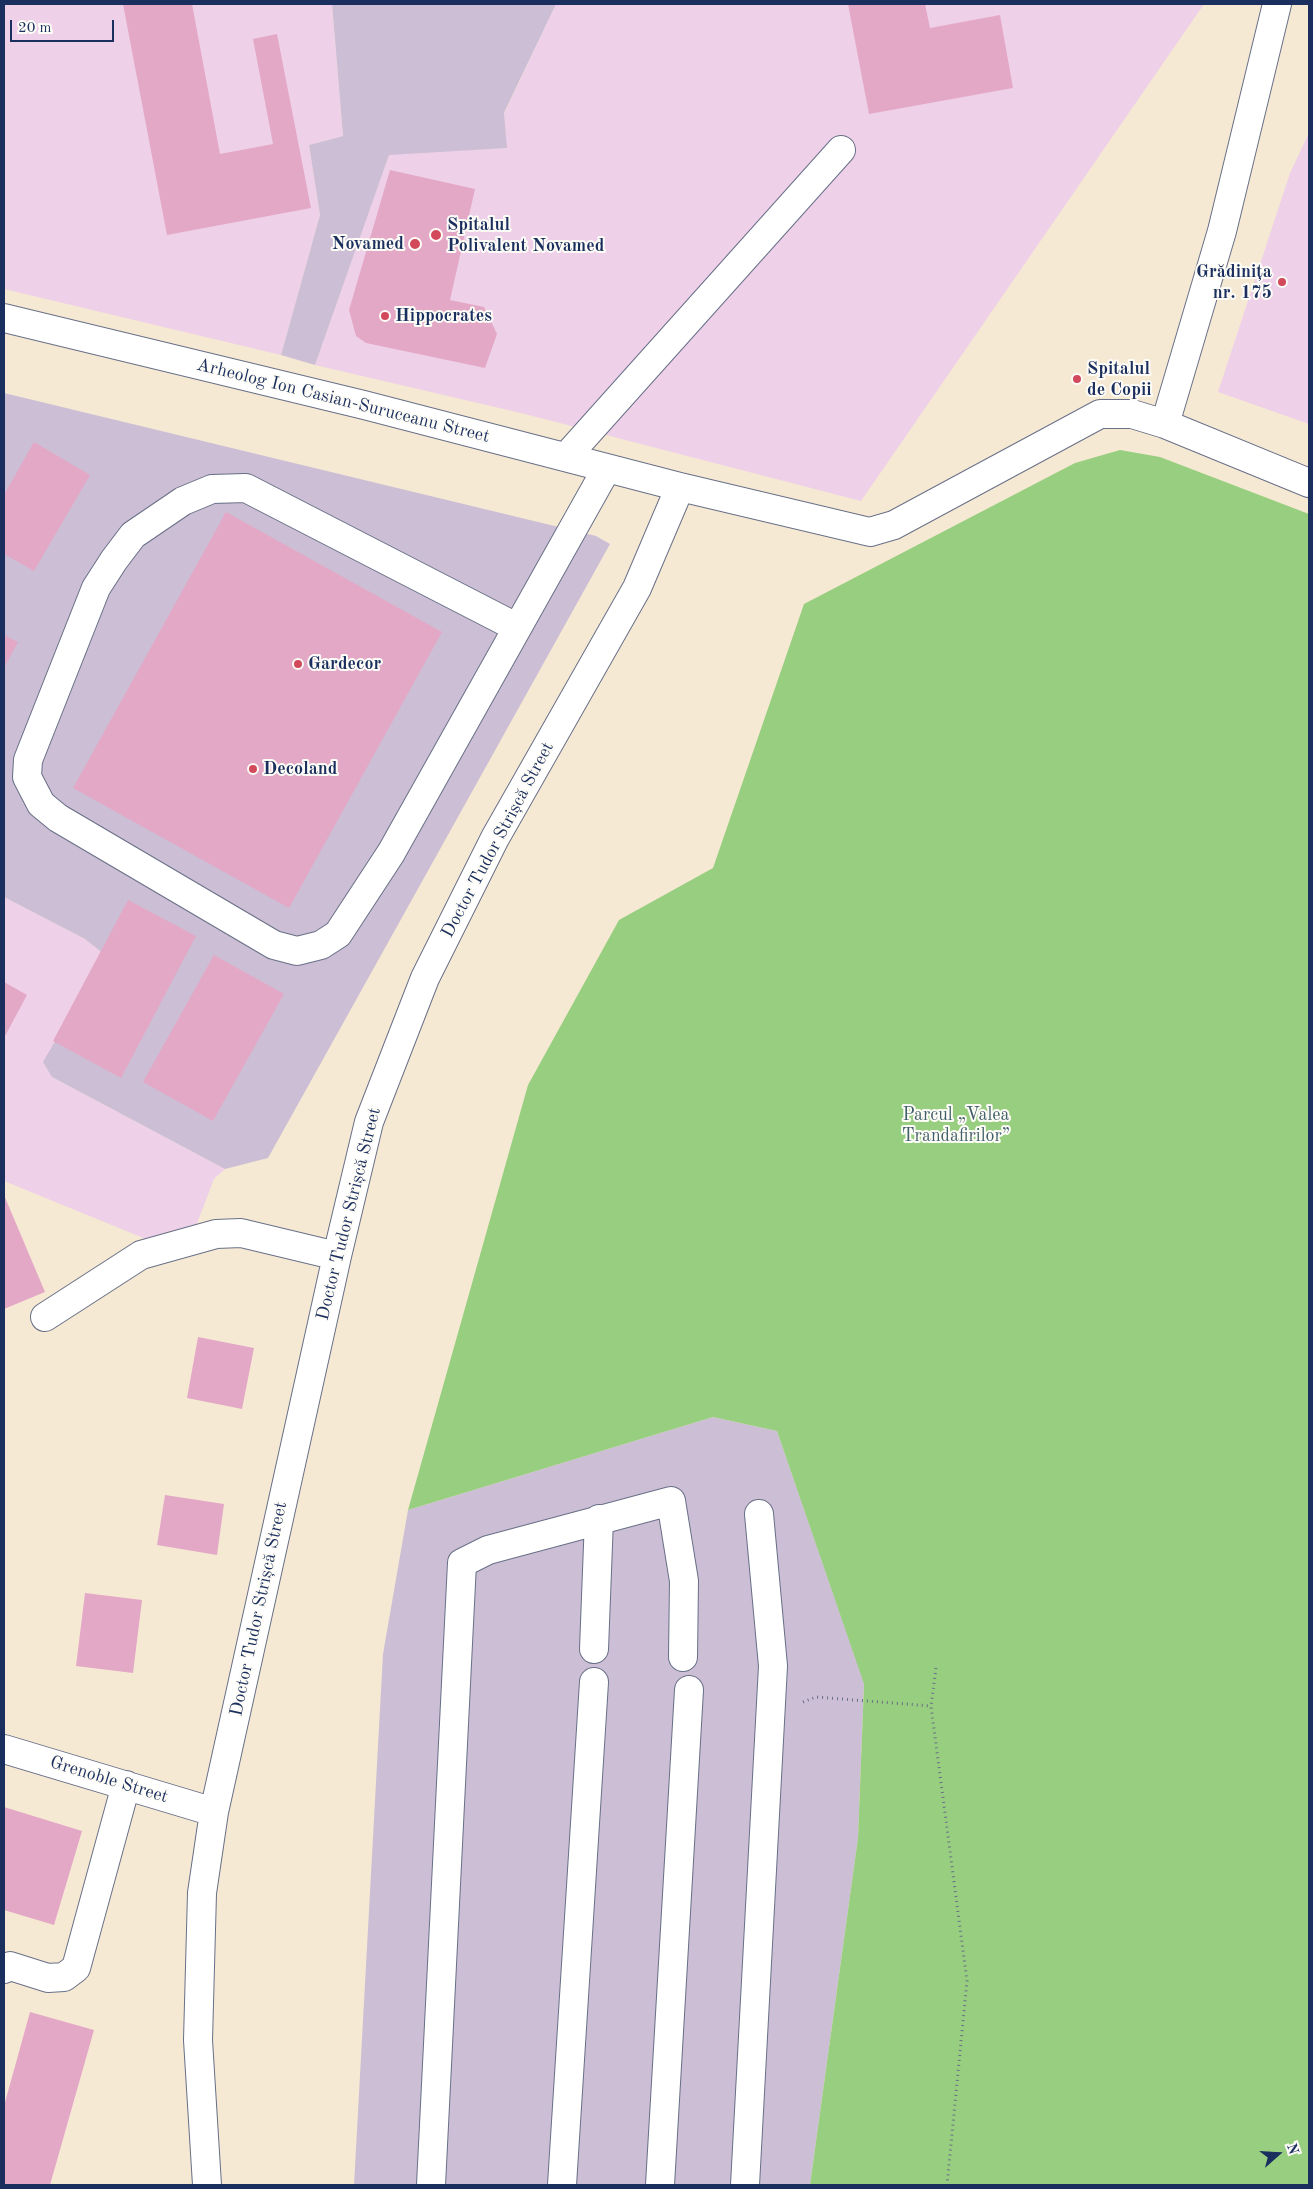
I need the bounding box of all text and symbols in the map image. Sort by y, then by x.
scale bar [12,10,116,42]
text: 20 m [18,21,52,36]
place label: Spitalul Polivalent Novamed [447,214,604,256]
marker: Spitalul Polivalent Novamed [429,228,443,242]
place label: Novamed [332,233,404,255]
marker: Novamed [408,237,422,251]
place label: Grădinița nr. 175 [1196,261,1272,304]
marker: Grădinița nr. 175 [1276,276,1288,288]
place label: Hippocrates [395,305,492,327]
marker: Hippocrates [379,310,391,322]
street label: Arheolog Ion Casian-Suruceanu Street [194,354,492,448]
place label: Spitalul de Copii [1087,358,1152,400]
marker: Spitalul de Copii [1071,373,1083,385]
place label: Gardecor [308,653,381,675]
marker: Gardecor [292,658,304,670]
street label: Doctor Tudor Strișcă Street [437,738,559,942]
place label: Decoland [263,758,338,780]
marker: Decoland [247,763,259,775]
park label: Parcul „Valea Trandafirilor” [902,1104,1010,1146]
street label: Doctor Tudor Strișcă Street [312,1105,386,1323]
street label: Doctor Tudor Strișcă Street [226,1500,292,1718]
street label: Grenoble Street [47,1752,171,1808]
north arrow [1253,2129,1303,2179]
text: N [1284,2142,1301,2156]

